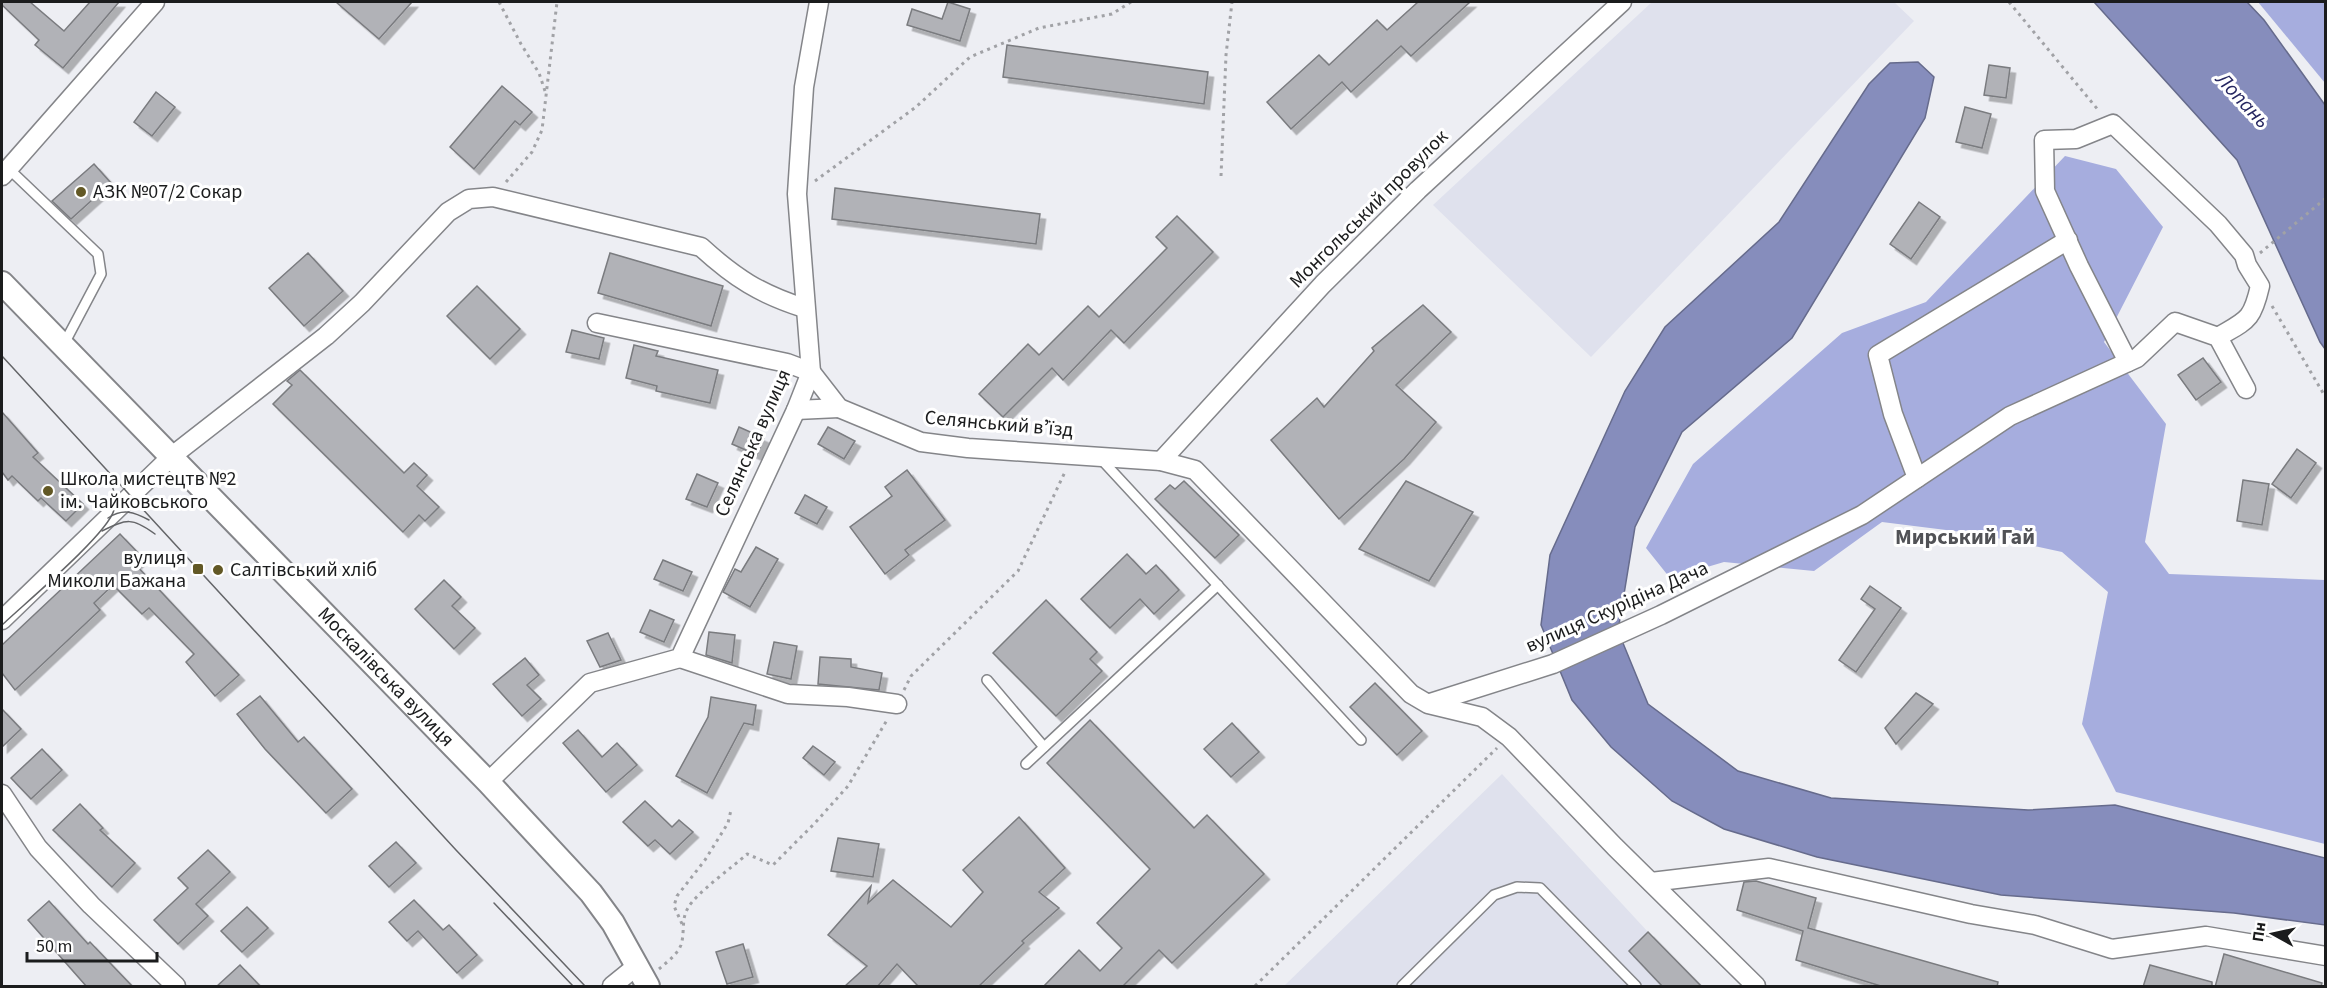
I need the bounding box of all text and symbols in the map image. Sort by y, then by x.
water label: Лопань [2208,65,2277,135]
street label: Монгольський провулок [1283,123,1455,295]
place label: АЗК №07/2 Сокар [93,178,242,206]
marker: АЗК №07/2 Сокар [74,185,88,199]
street label: Селянська вулиця [708,365,798,521]
street label: Селянський вʼїзд [924,404,1075,444]
place label: Школа мистецтв №2 ім. Чайковського [60,465,236,516]
marker: Школа мистецтв №2 ім. Чайковського [41,484,55,498]
district label: Мирський Гай [1895,521,2035,553]
place label: вулиця Миколи Бажана [47,544,186,595]
street label: вулиця Скурідіна Дача [1521,554,1713,660]
place label: Салтівський хліб [230,556,377,584]
marker: вулиця Миколи Бажана [191,562,205,576]
marker: Салтівський хліб [211,563,225,577]
street label: Москалівська вулиця [311,601,460,753]
north arrow [2243,904,2303,964]
text: Пн [2247,921,2271,943]
scale bar [27,925,158,963]
text: 50 m [36,934,72,959]

